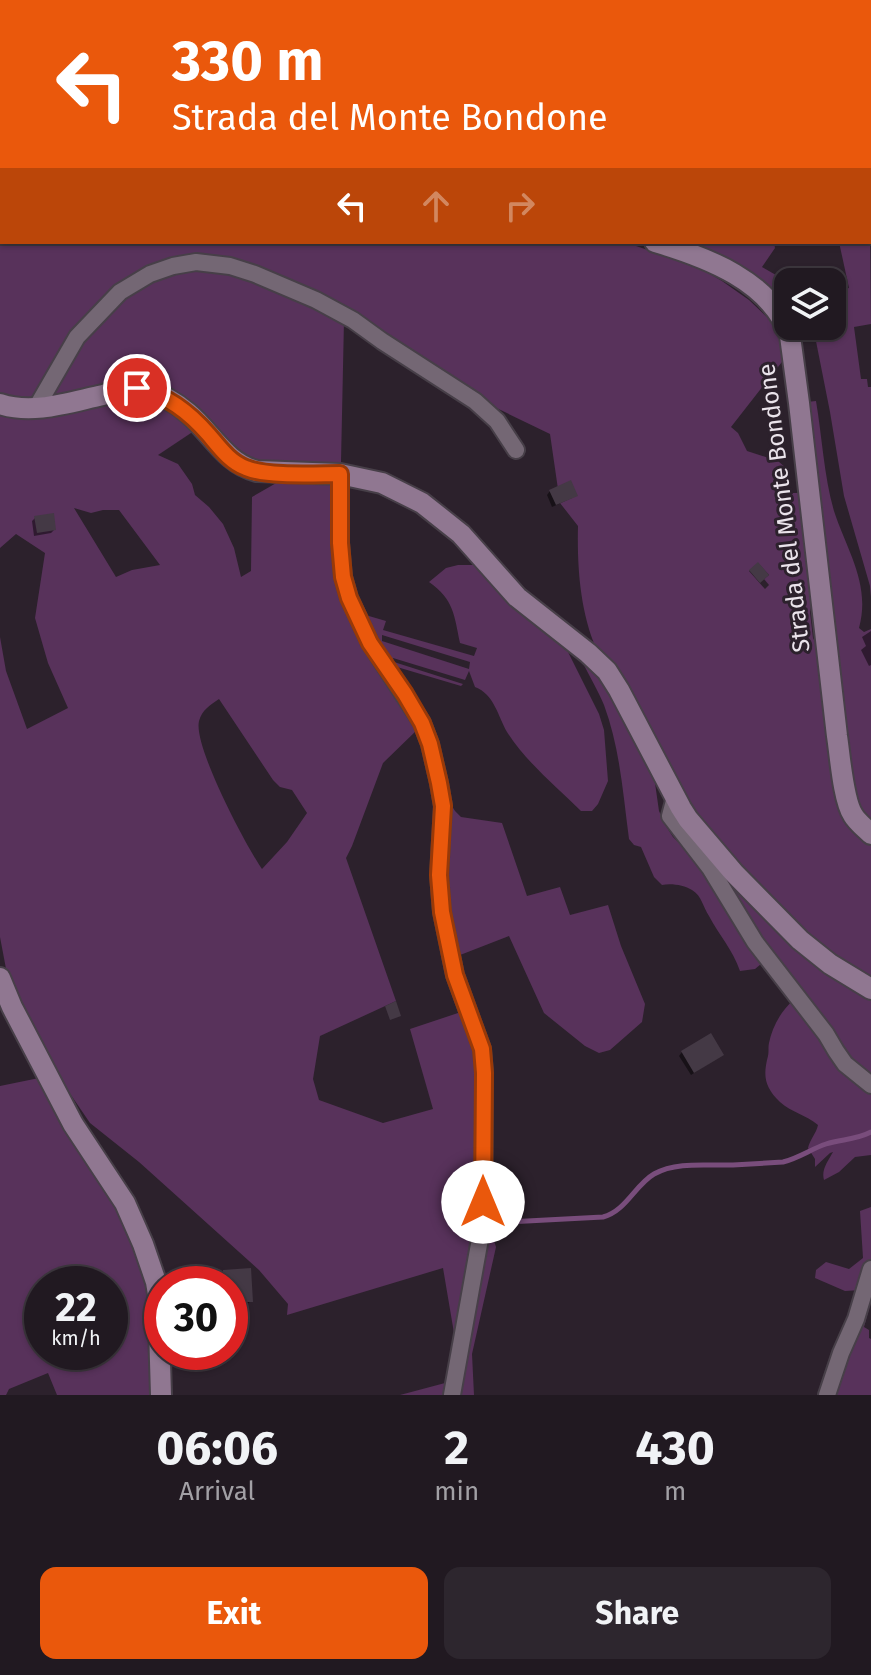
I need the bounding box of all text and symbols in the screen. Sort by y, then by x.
text: 330 m [172,28,324,95]
icon: left [40,32,144,136]
text: Strada del Monte Bondone [172,96,608,140]
icon: left [330,184,374,228]
icon: ahead [414,184,458,228]
icon: right [498,184,542,228]
map controls [774,268,846,340]
button: layers [774,268,846,340]
pin [103,354,171,422]
street label: Strada del Monte Bondone [752,362,816,654]
icon: arrive [115,366,159,410]
position arrow [441,1160,525,1244]
speed limit sign: 30 [144,1266,248,1370]
text: 22 [55,1284,97,1332]
text: km/h [51,1326,101,1350]
text: 06:06 [156,1419,278,1477]
text: 2 [444,1419,469,1477]
text: 430 [635,1419,715,1477]
text: Arrival [179,1476,255,1507]
text: min [434,1476,479,1507]
text: m [664,1476,686,1507]
button: Exit [40,1567,428,1659]
button: Share [444,1567,831,1659]

